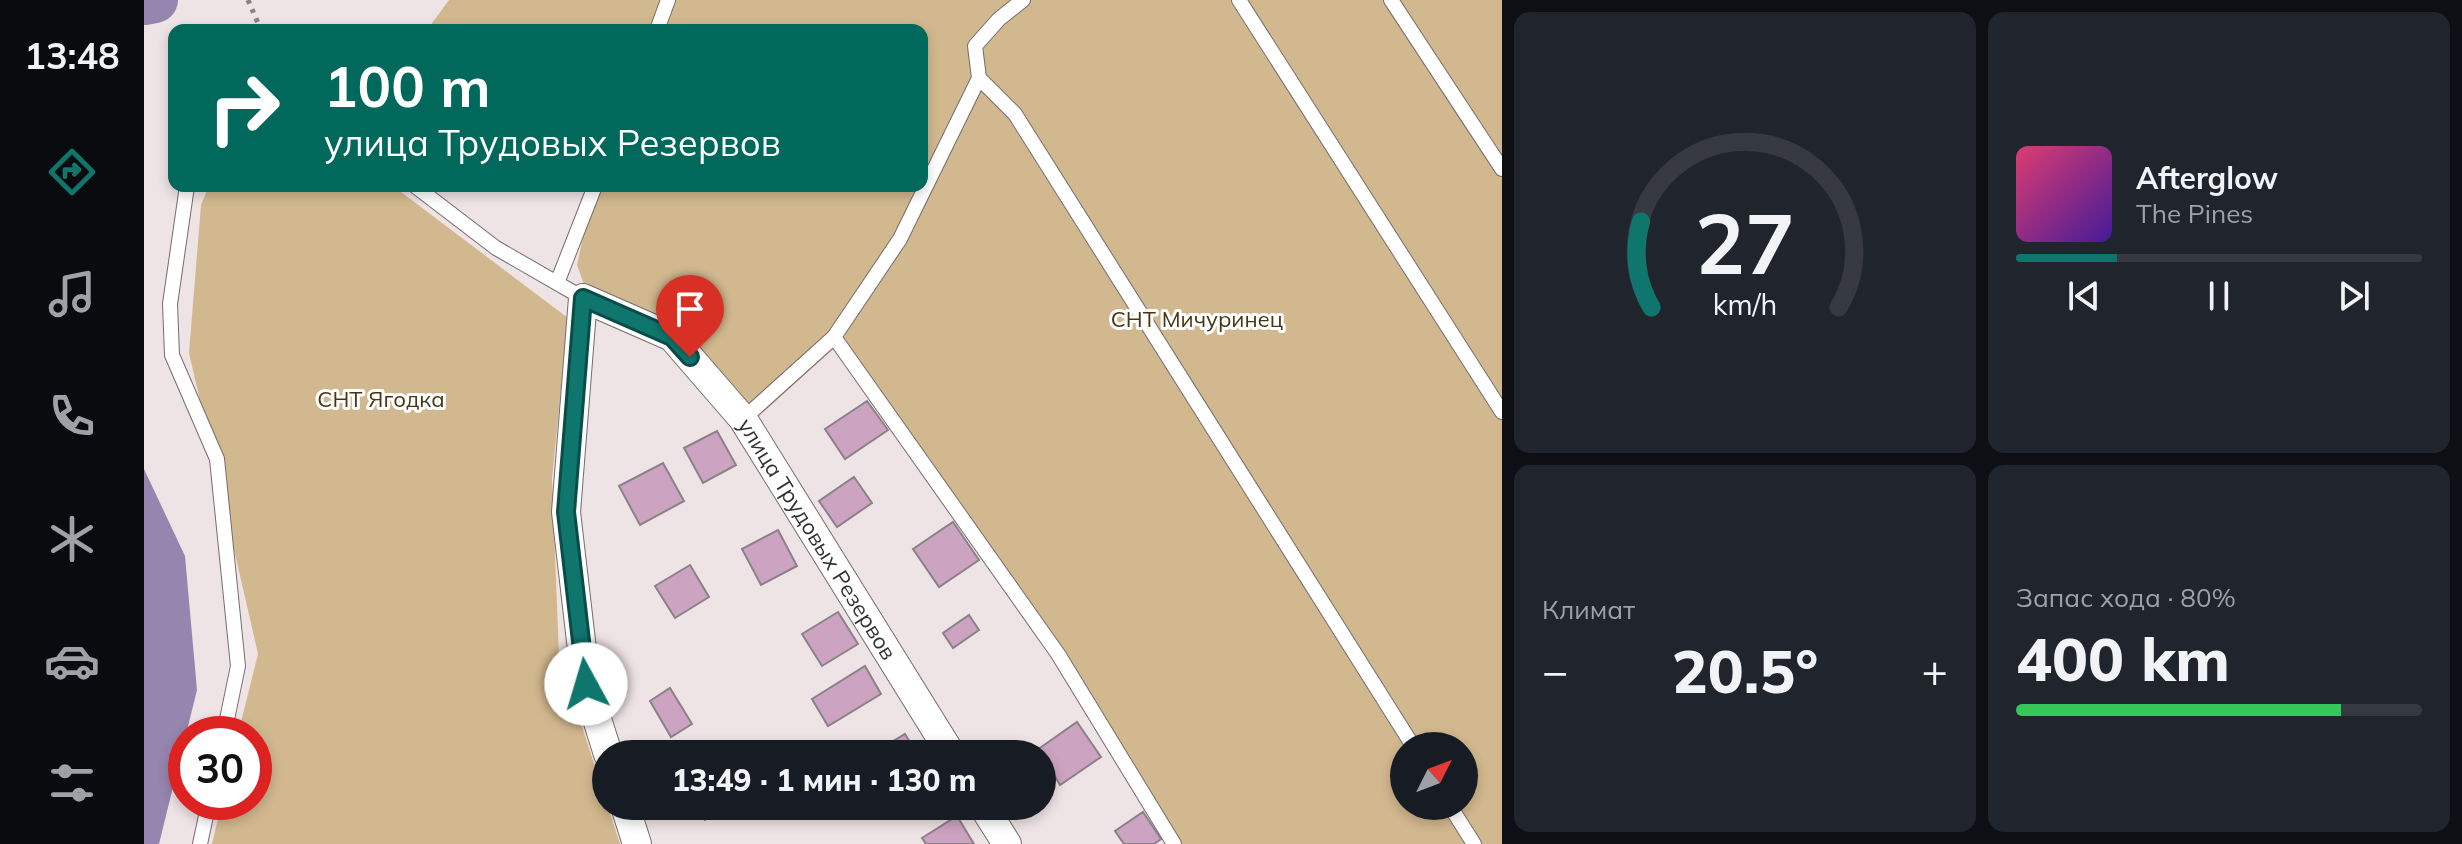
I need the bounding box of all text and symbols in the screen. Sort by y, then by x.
text: 13:48 [24,33,120,78]
text: 100 m [324,51,491,121]
icon: right [192,56,296,160]
text: улица Трудовых Резервов [324,120,781,165]
icon: directions [44,144,100,200]
text: Afterglow [2136,159,2278,197]
text: 27 [1695,190,1795,295]
text: The Pines [2136,197,2253,230]
icon: music [44,266,100,322]
icon: previous [2062,274,2106,318]
icon: pause [2197,274,2241,318]
icon: next [2332,274,2376,318]
pin [656,275,724,357]
text: km/h [1713,286,1777,322]
icon: arrive [668,287,712,331]
park label: СНТ Мичуринец [1111,305,1283,333]
park label: СНТ Ягодка [317,385,445,413]
icon: phone [44,388,100,444]
street label: улица Трудовых Резервов [732,413,903,665]
icon: climate [44,511,100,567]
text: Запас хода · 80% [2016,581,2236,614]
text: Климат [1542,593,1635,626]
text: 400 km [2016,621,2230,696]
icon: car [44,633,100,689]
text: 20.5° [1672,633,1818,708]
position arrow [544,642,628,726]
text: − [1542,643,1568,698]
text: + [1922,643,1948,698]
speed limit sign: 30 [168,716,272,820]
north arrow [1390,732,1478,820]
map controls [1390,732,1478,820]
icon: filters [44,755,100,811]
text: 13:49 · 1 мин · 130 m [672,761,976,799]

